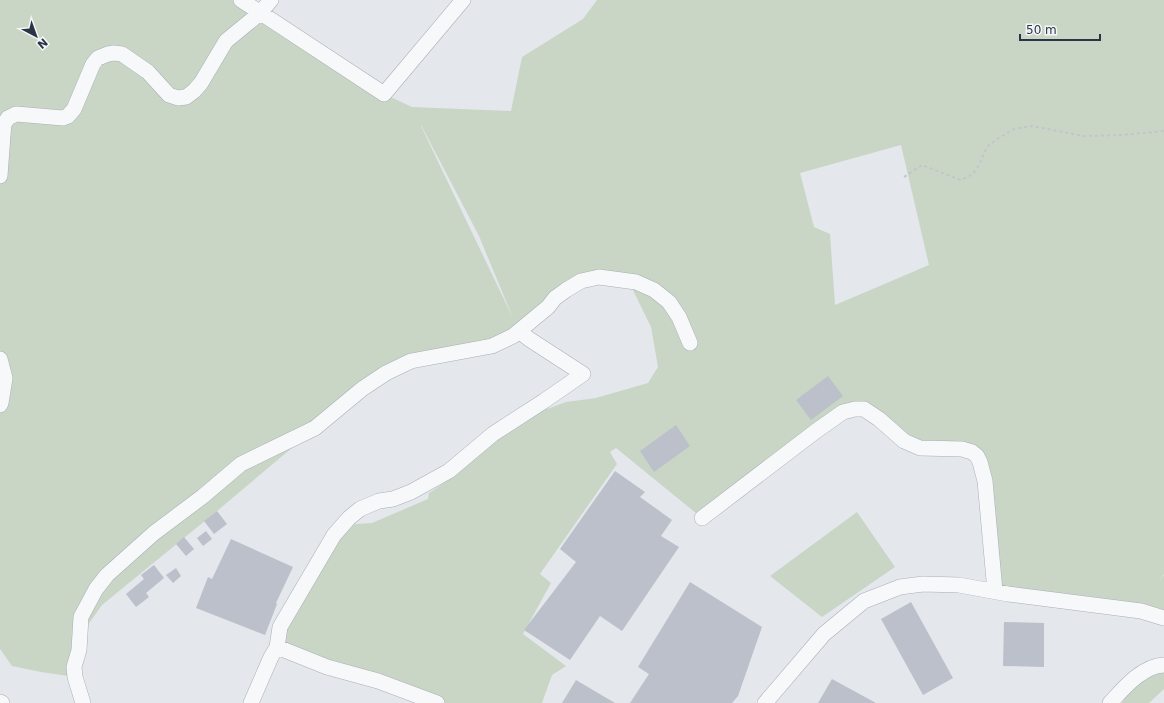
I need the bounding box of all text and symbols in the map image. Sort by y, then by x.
north arrow [16,16,56,56]
scale bar [1020,16,1100,42]
text: 50 m [1026,23,1057,37]
text: N [34,35,50,51]

